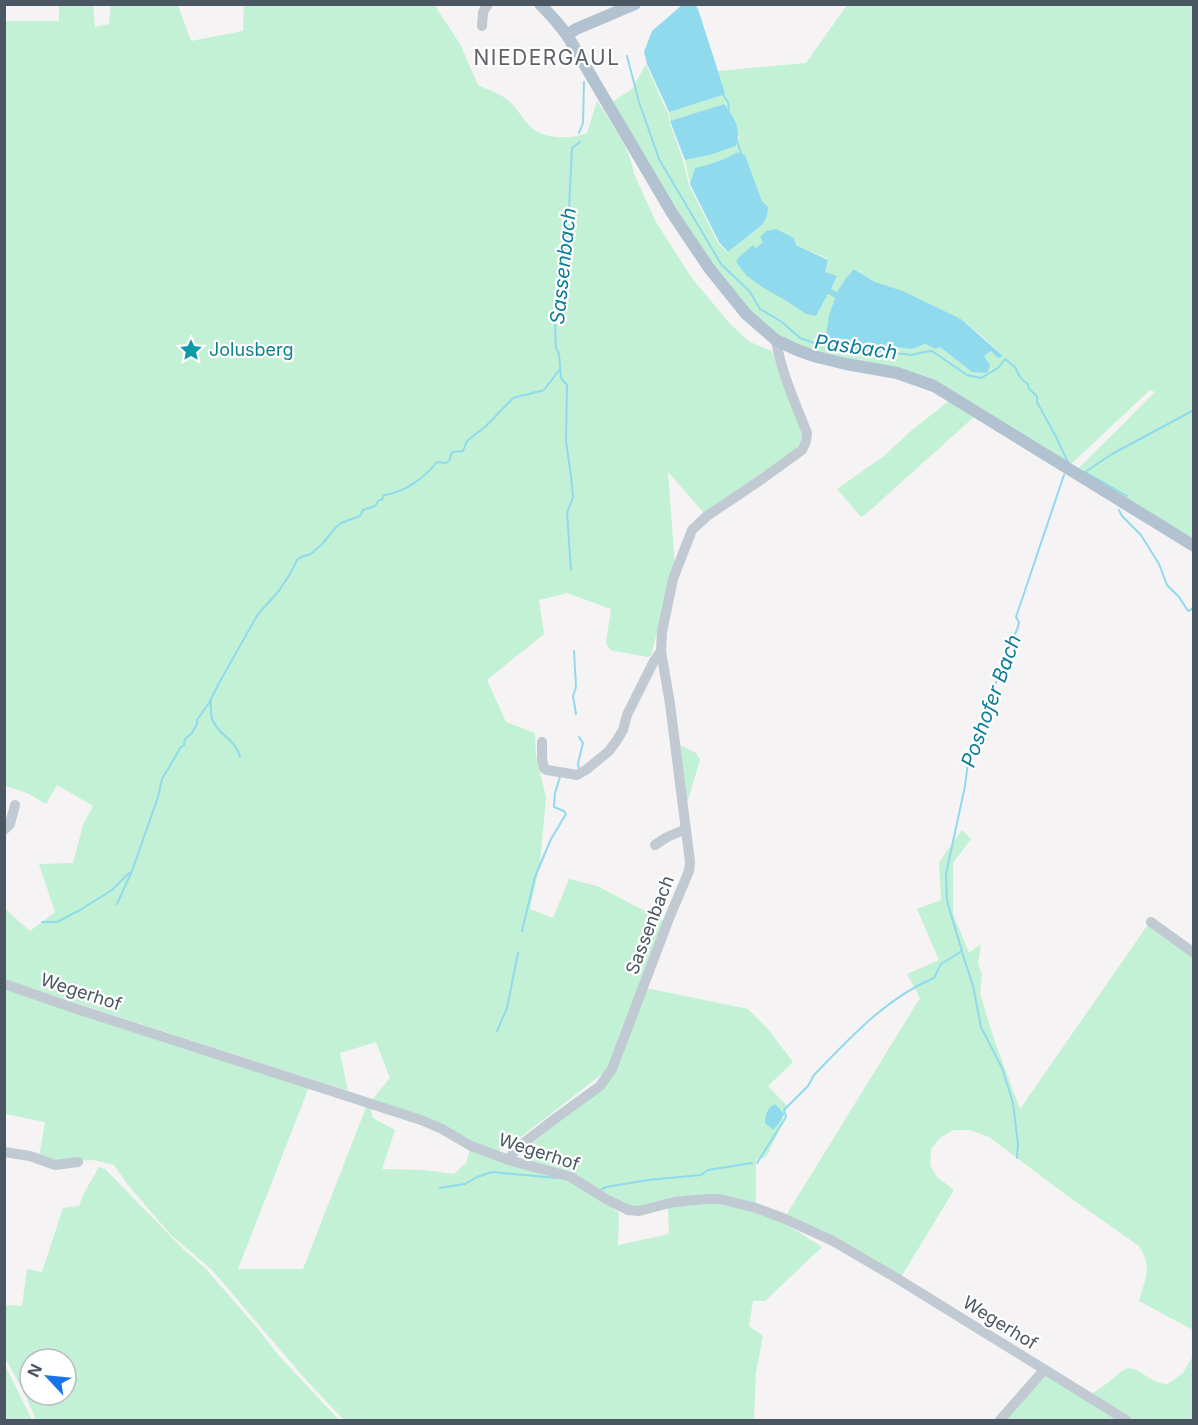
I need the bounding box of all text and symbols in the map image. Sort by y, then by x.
district label: NIEDERGAUL [473,45,621,70]
water label: Sassenbach [545,206,581,326]
water label: Pasbach [813,329,899,365]
place icon: Jolusberg [178,337,204,363]
place label: Jolusberg [209,339,294,360]
water label: Poshofer Bach [956,631,1026,771]
street label: Sassenbach [621,872,678,977]
street label: Wegerhof [38,969,125,1015]
street label: Wegerhof [496,1129,583,1175]
street label: Wegerhof [959,1291,1042,1354]
north arrow [18,1347,78,1407]
text: N [23,1361,46,1380]

